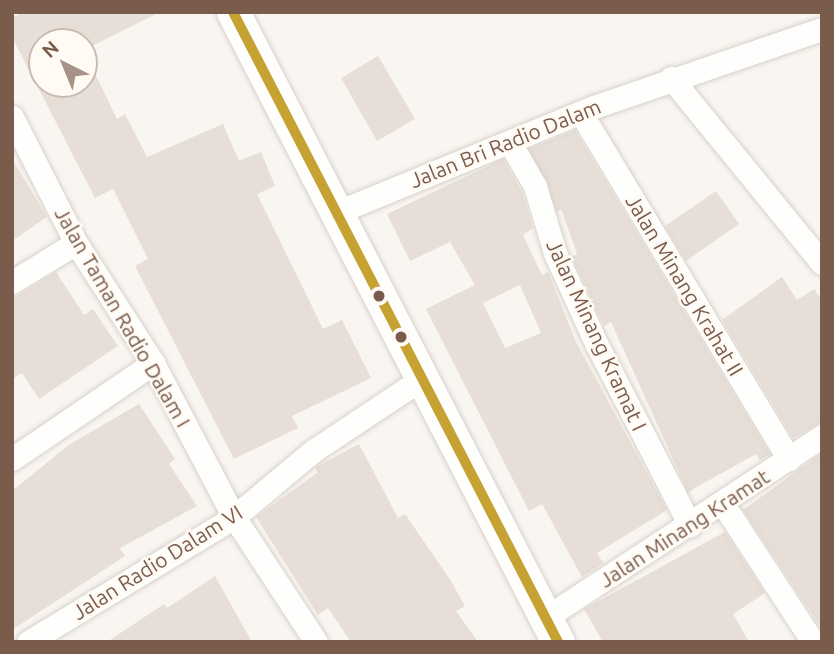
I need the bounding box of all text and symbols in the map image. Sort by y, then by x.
north arrow [28,28,98,98]
text: N [37,36,63,62]
street label: Jalan Bri Radio Dalam [406,93,604,193]
street label: Jalan Minang Krahat II [621,190,749,380]
street label: Jalan Taman Radio Dalam I [50,202,196,432]
street label: Jalan Minang Kramat I [542,235,652,435]
unlabelled marker [372,289,386,303]
unlabelled marker [394,330,408,344]
street label: Jalan Minang Kramat [594,464,774,592]
street label: Jalan Radio Dalam VI [67,499,247,625]

